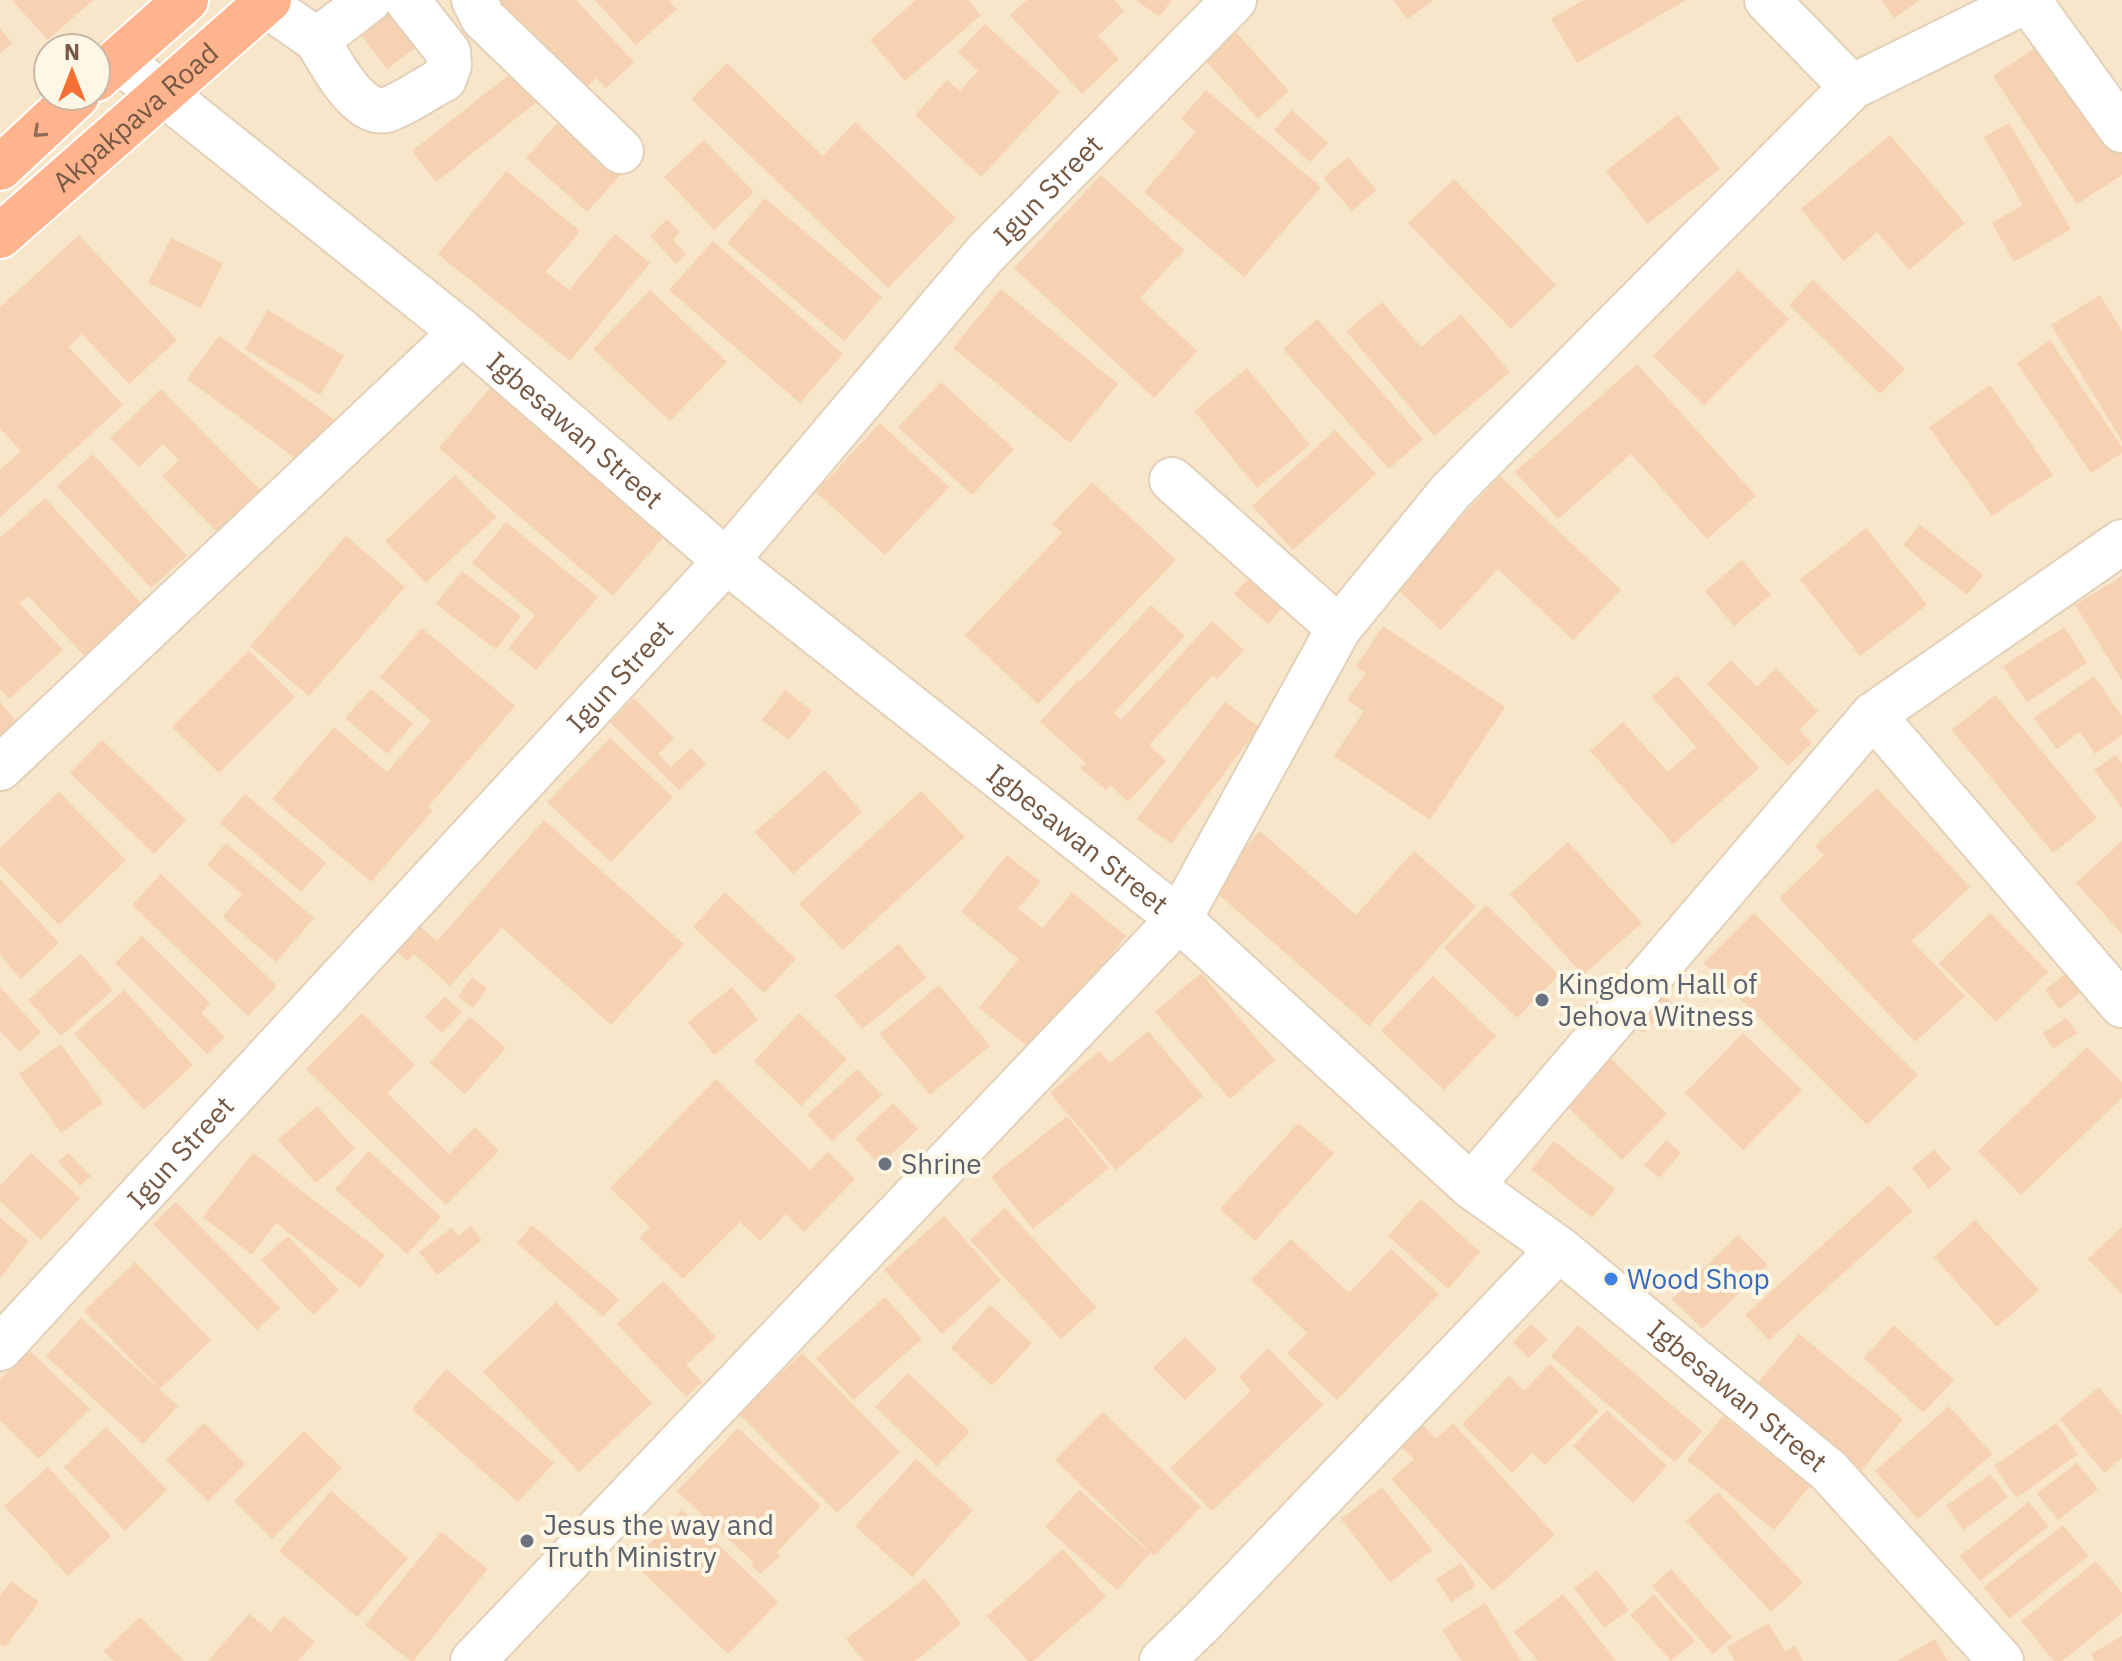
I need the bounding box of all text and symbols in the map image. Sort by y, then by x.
north arrow [32,32,112,112]
street label: Akpakpava Road [44,34,226,200]
text: N [64,37,80,66]
one-way arrow [33,123,48,137]
street label: Igun Street [985,126,1110,253]
street label: Igbesawan Street [480,343,671,516]
street label: Igun Street [558,611,681,740]
street label: Igbesawan Street [980,755,1176,922]
place label: Kingdom Hall of Jehova Witness [1558,965,1757,1034]
marker: Kingdom Hall of Jehova Witness [1533,991,1551,1009]
street label: Igun Street [119,1088,241,1217]
place label: Shrine [901,1145,982,1182]
marker: Shrine [876,1155,894,1173]
place label: Wood Shop [1627,1260,1770,1297]
marker: Wood Shop [1602,1270,1620,1288]
street label: Igbesawan Street [1640,1311,1835,1480]
place label: Jesus the way and Truth Ministry [543,1506,774,1575]
marker: Jesus the way and Truth Ministry [518,1532,536,1550]

